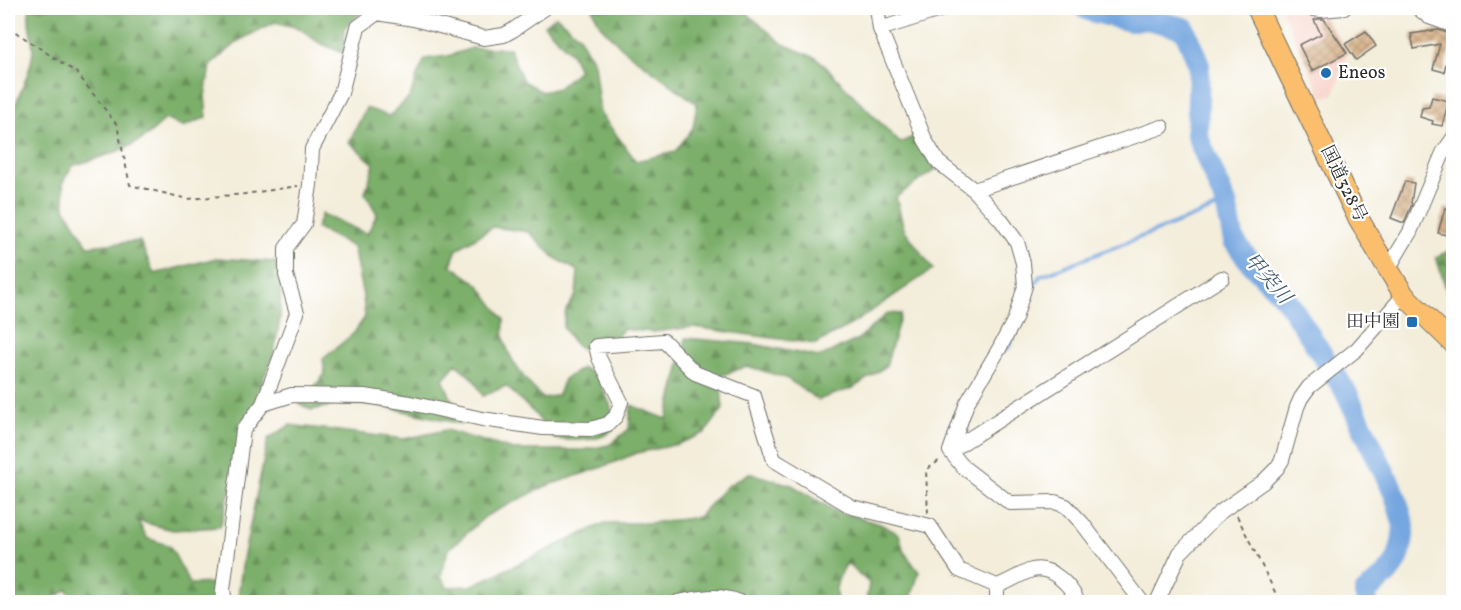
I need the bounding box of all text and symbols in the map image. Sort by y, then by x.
place label: Eneos [1338,61,1385,86]
marker: Eneos [1319,66,1333,80]
street label: 国道328号 [1314,142,1372,226]
water label: 甲突川 [1237,247,1299,312]
place label: 田中園 [1346,310,1400,335]
marker: 田中園 [1405,315,1419,329]

